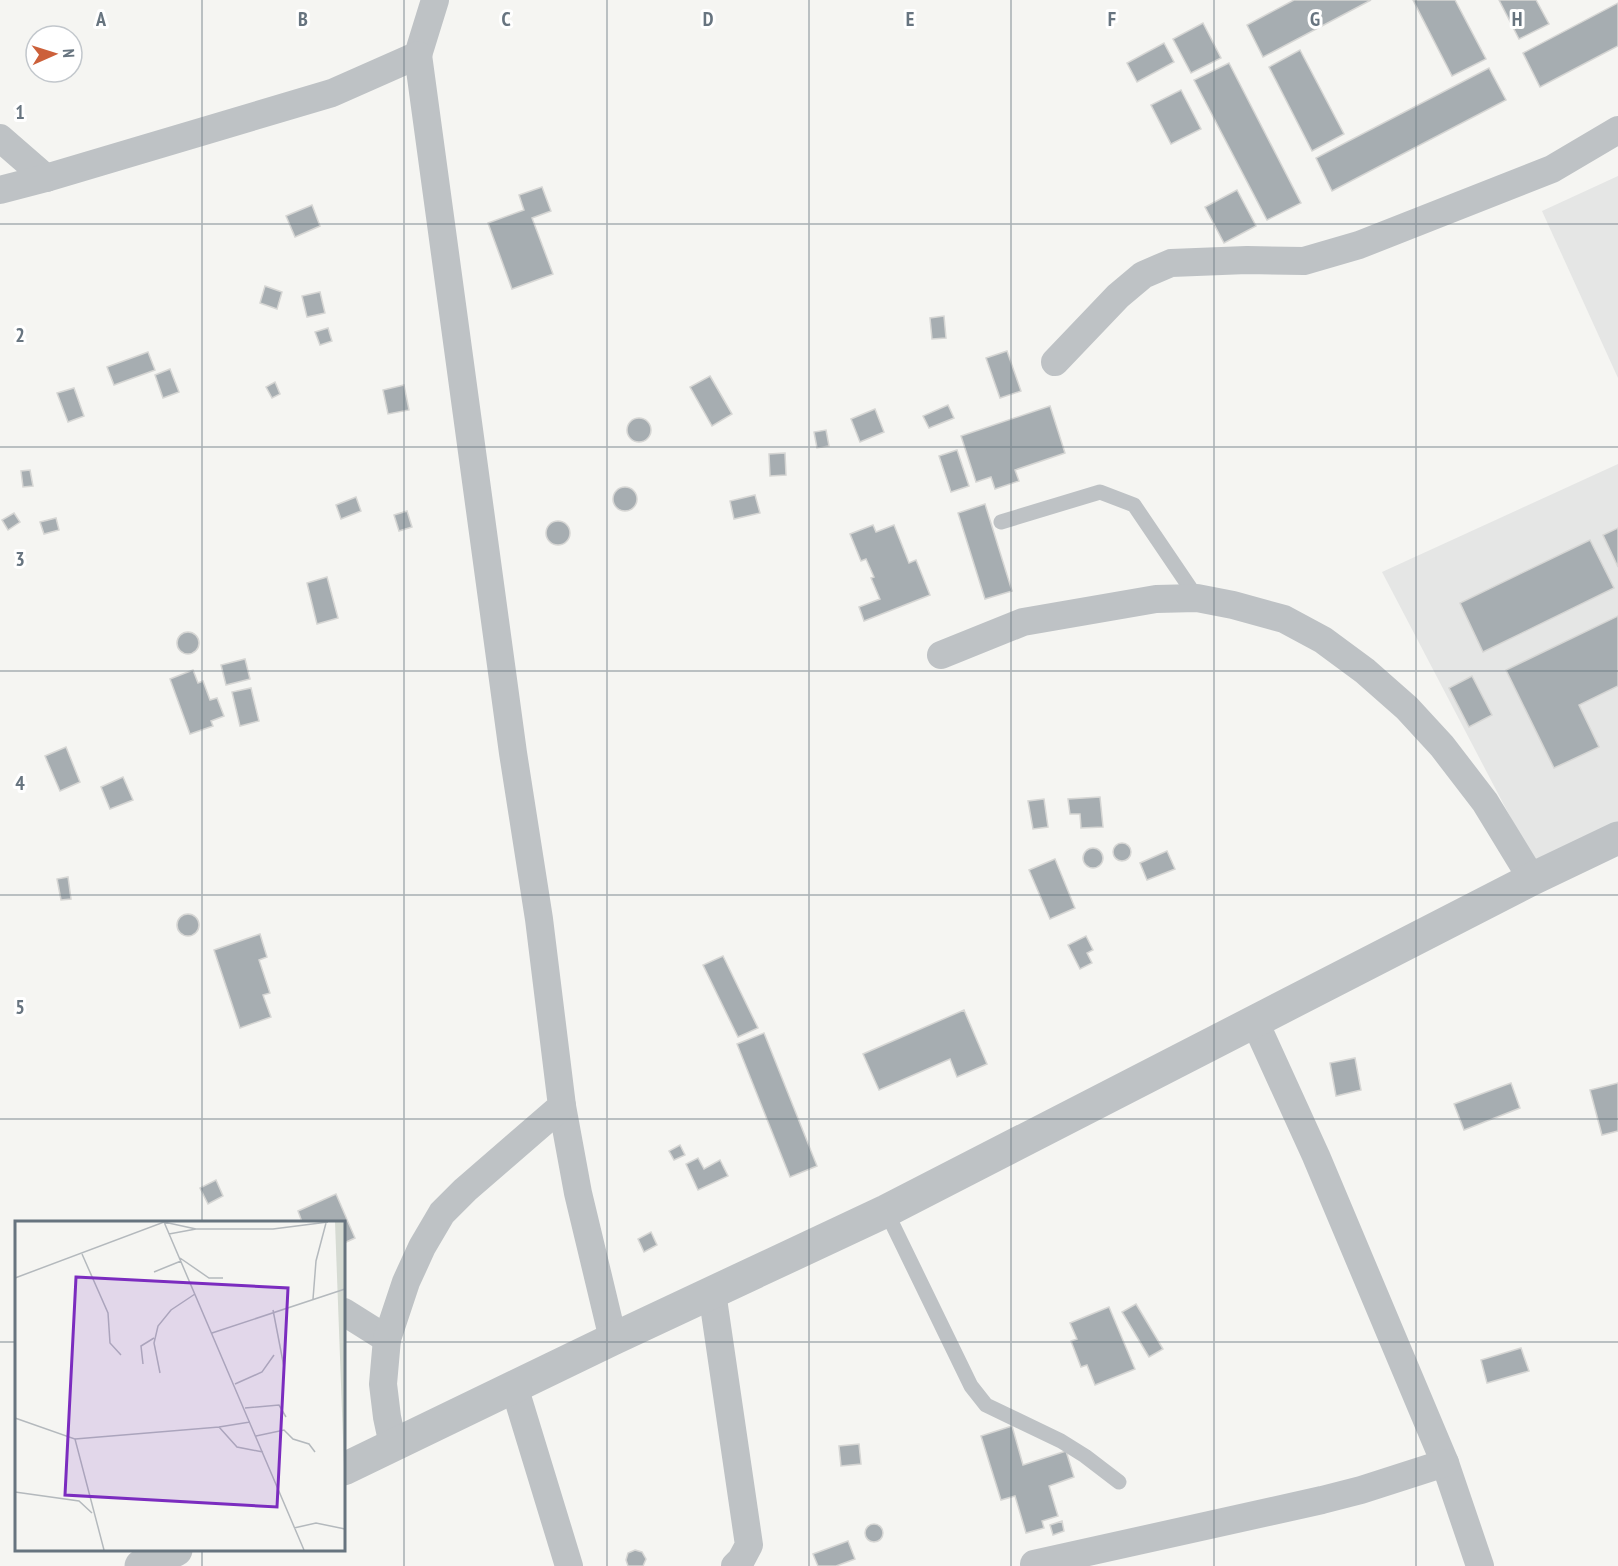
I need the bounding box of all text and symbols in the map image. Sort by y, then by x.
text: A [95,6,107,32]
text: B [298,6,308,32]
text: C [501,6,511,32]
text: D [703,6,714,32]
text: E [906,6,914,32]
text: F [1108,6,1116,32]
text: G [1310,6,1320,32]
text: H [1512,6,1522,32]
north arrow [24,24,84,84]
text: N [59,48,79,58]
text: 1 [15,99,25,125]
text: 2 [15,322,25,348]
text: 3 [15,546,25,572]
text: 4 [15,770,25,796]
text: 5 [15,994,25,1020]
inset map [15,1221,345,1551]

